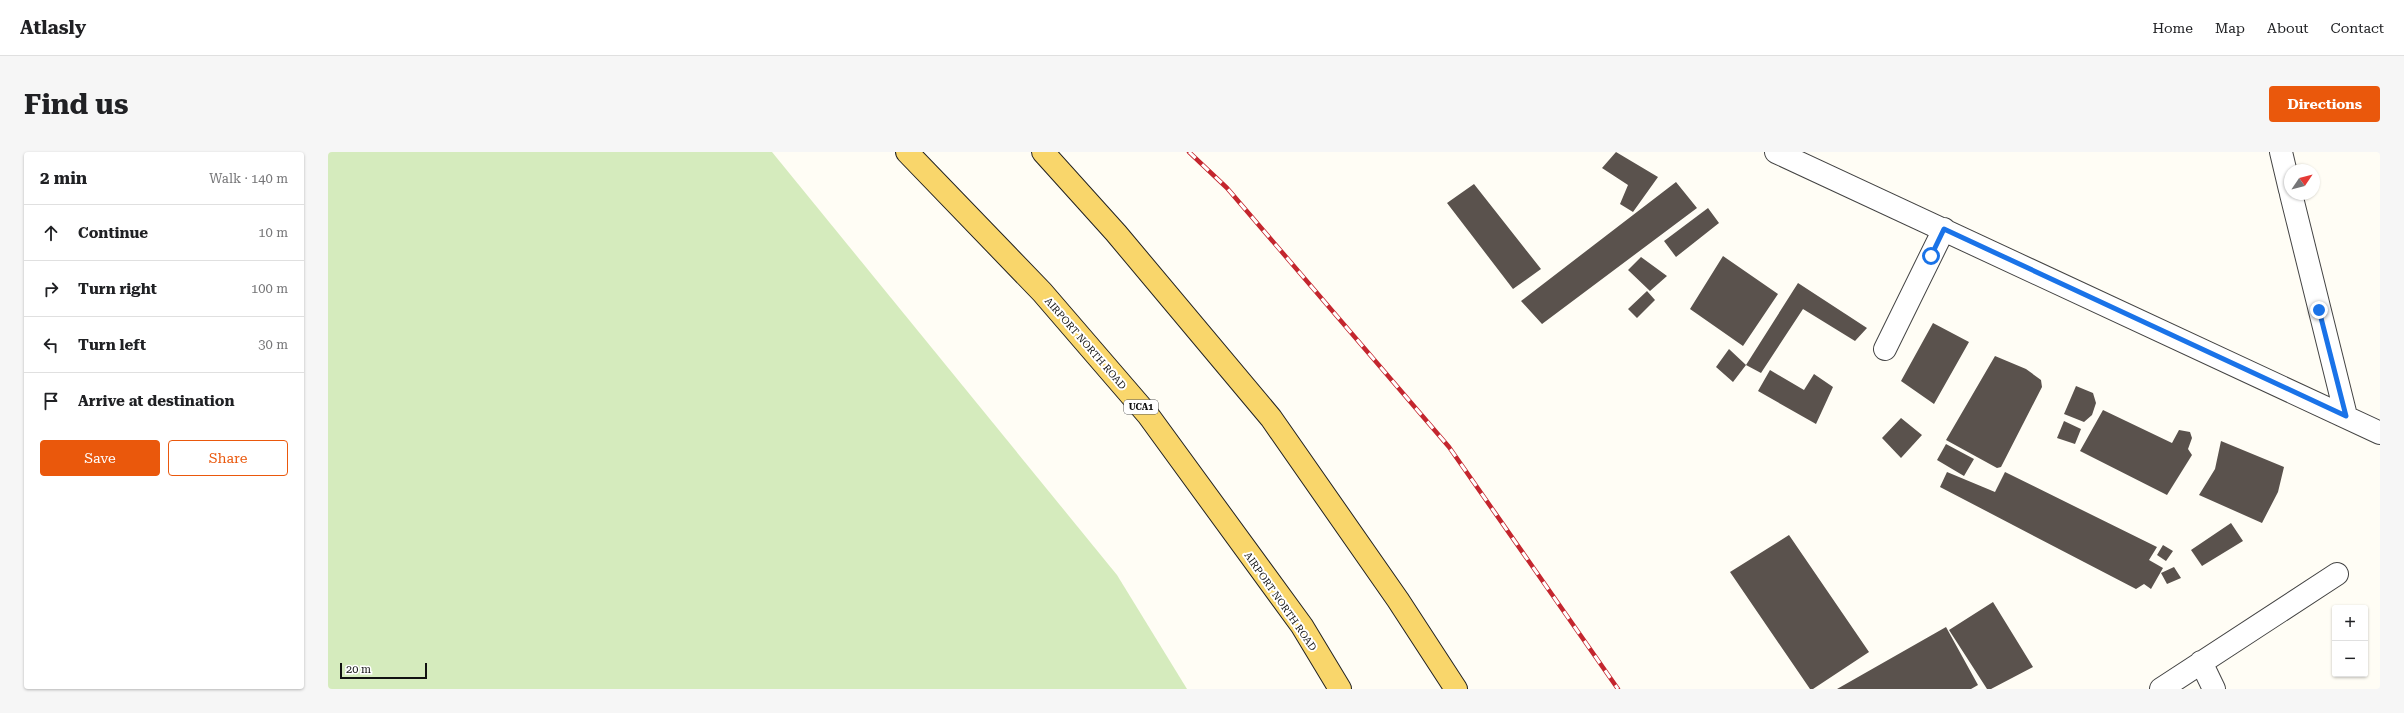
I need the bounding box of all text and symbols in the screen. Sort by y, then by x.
text: Atlasly [20,16,86,39]
text: Home [2152,20,2193,36]
text: Map [2215,20,2245,36]
text: About [2267,20,2309,36]
text: Contact [2331,20,2384,36]
button: Directions [2269,86,2380,122]
text: Find us [24,88,128,121]
north arrow [2284,164,2320,200]
text: 2 min [40,168,87,188]
text: Walk · 140 m [209,171,288,186]
icon: ahead [40,222,62,244]
text: Continue [78,224,148,242]
text: 10 m [258,225,288,240]
route start [1922,247,1940,265]
icon: right [40,278,62,300]
text: Turn right [78,280,157,298]
text: 100 m [251,281,288,296]
street label: AIRPORT NORTH ROAD [1043,295,1129,392]
route end [2310,301,2328,319]
icon: left [40,334,62,356]
text: Turn left [78,336,146,354]
text: 30 m [258,337,288,352]
icon: arrive [40,390,62,412]
text: Arrive at destination [78,392,234,410]
road number: UCA1 [1124,400,1158,414]
button: Save [40,440,160,476]
button: Share [168,440,288,476]
street label: AIRPORT NORTH ROAD [1242,550,1319,653]
map controls [2332,605,2368,677]
button: + [2332,605,2368,641]
button: − [2332,641,2368,677]
scale bar [340,661,427,680]
text: 20 m [346,663,371,676]

